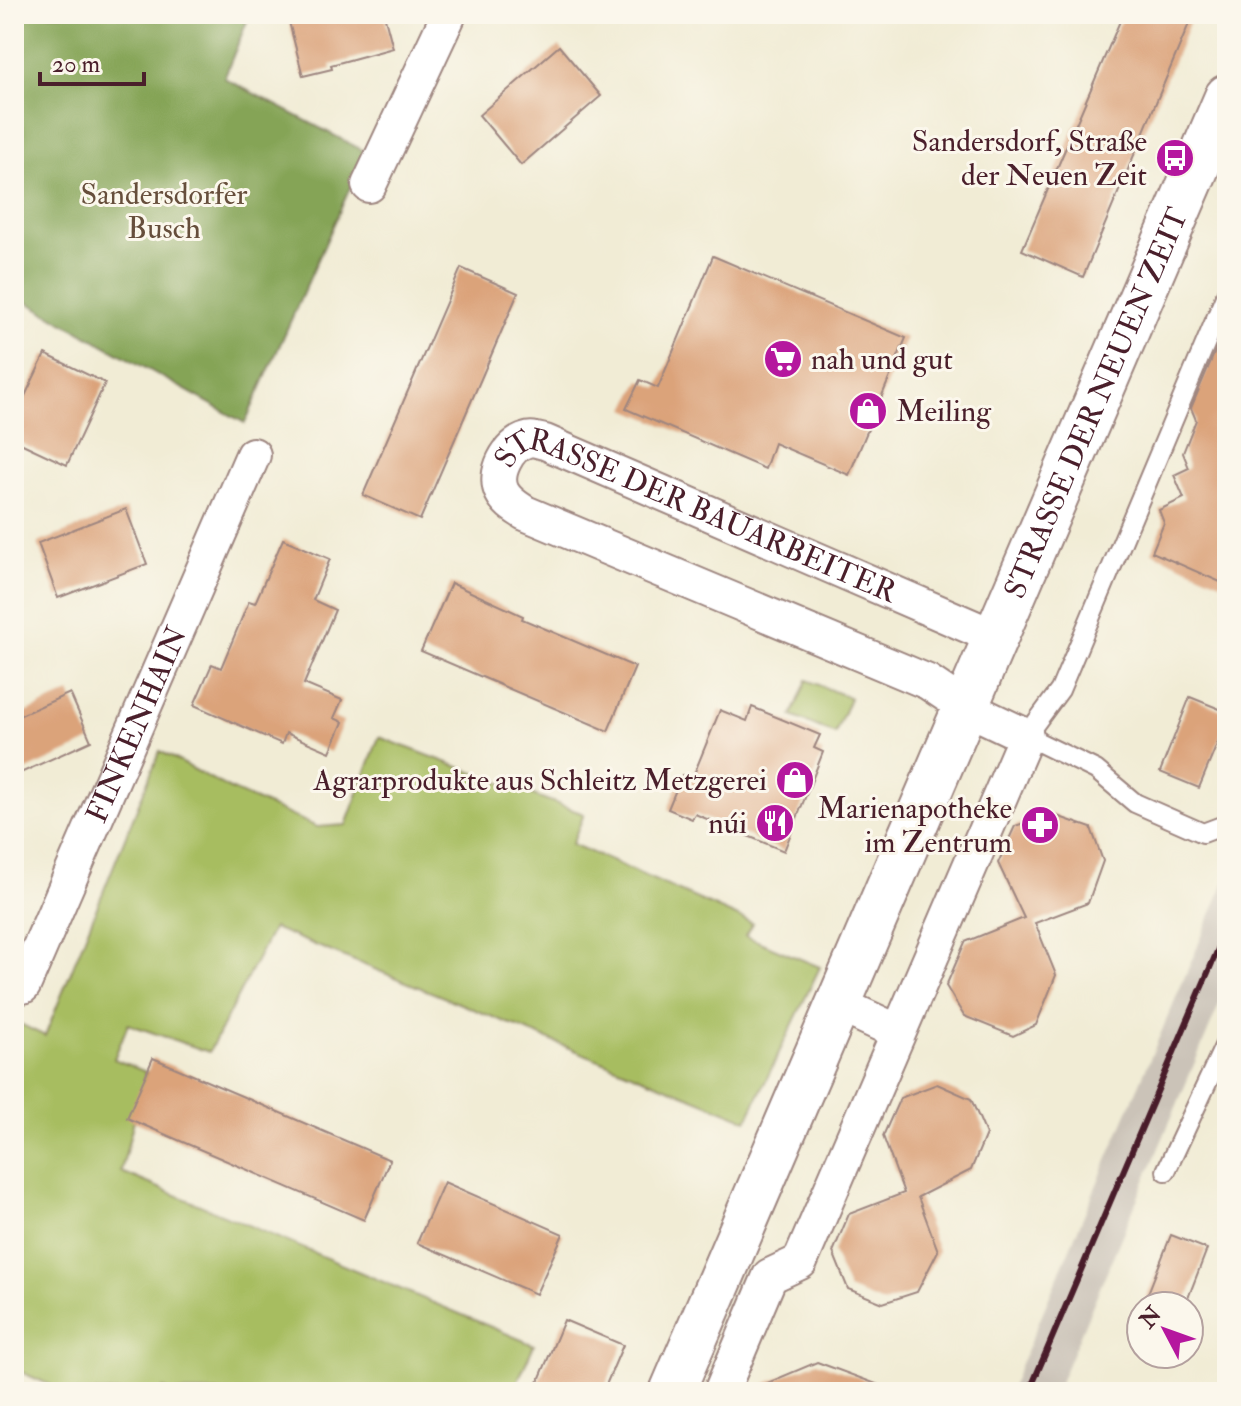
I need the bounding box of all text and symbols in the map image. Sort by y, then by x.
scale bar [40,36,144,86]
text: 20 m [52,49,101,80]
place label: Sandersdorf, Straße der Neuen Zeit [912,123,1147,194]
bus stop icon: Sandersdorf, Straße der Neuen Zeit [1154,137,1196,179]
park label: Sandersdorfer Busch [81,176,247,247]
street label: STRASSE DER NEUEN ZEIT [996,202,1196,604]
supermarket icon: nah und gut [762,338,804,380]
place label: nah und gut [811,341,953,378]
shop icon: Meiling [847,390,889,432]
place label: Meiling [896,393,992,430]
street label: STRASSE DER BAUARBEITER [486,421,903,612]
street label: FINKENHAIN [78,621,195,828]
shop icon: Agrarprodukte aus Schleitz Metzgerei [774,759,816,801]
place label: Agrarprodukte aus Schleitz Metzgerei [312,762,767,799]
place label: Marienapotheke im Zentrum [817,790,1012,861]
restaurant icon: núi [754,802,796,844]
pharmacy icon: Marienapotheke im Zentrum [1019,804,1061,846]
place label: núi [708,805,747,842]
north arrow [1125,1290,1205,1370]
text: N [1133,1301,1168,1335]

